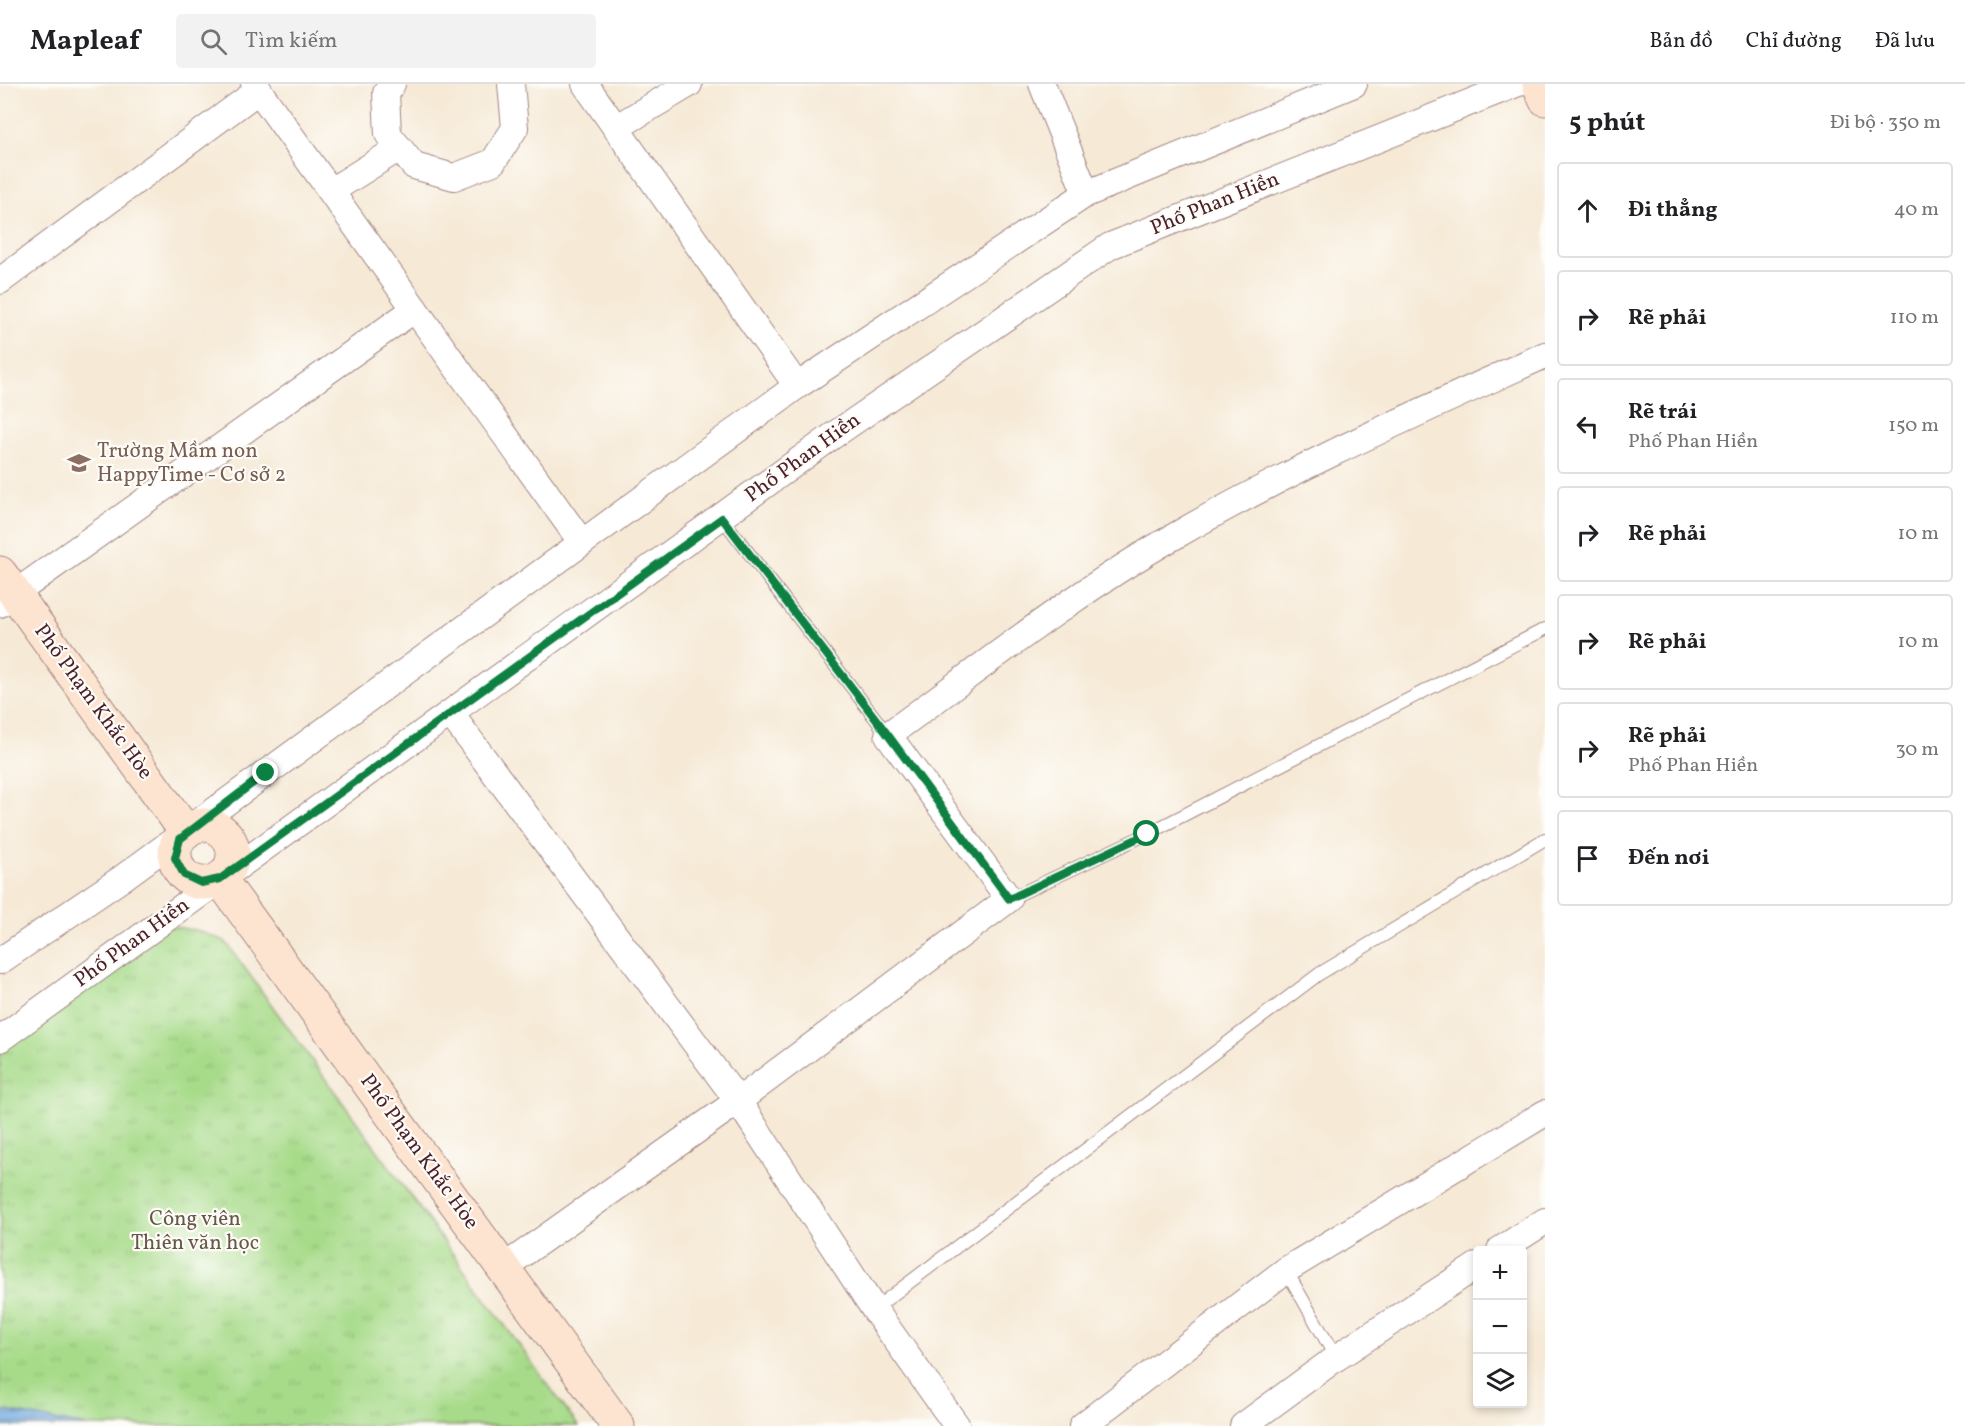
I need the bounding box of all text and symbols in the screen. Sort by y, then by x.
search box [176,14,596,68]
text: Mapleaf [30,22,140,61]
icon: search [197,25,230,58]
text: Tìm kiếm [245,26,338,57]
text: Bản đồ [1649,27,1713,56]
text: Chỉ đường [1746,27,1842,56]
text: Đã lưu [1875,27,1935,56]
text: 5 phút [1569,105,1645,141]
text: Đi bộ · 350 m [1830,109,1941,137]
street label: Phố Phan Hiền [1146,165,1284,243]
icon: ahead [1571,194,1604,227]
text: Đi thẳng [1628,195,1718,226]
text: 40 m [1894,196,1939,224]
icon: right [1571,302,1604,335]
text: Rẽ phải [1628,303,1707,334]
text: 110 m [1890,304,1939,332]
text: Rẽ trái [1628,397,1697,428]
street label: Phố Phan Hiền [739,406,867,510]
icon: left [1571,410,1604,443]
text: 150 m [1888,412,1939,440]
text: Phố Phan Hiền [1628,428,1758,456]
place label: Trường Mầm non HappyTime - Cơ sở 2 [97,437,286,490]
school or university icon: Trường Mầm non HappyTime - Cơ sở 2 [66,450,92,476]
icon: right [1571,518,1604,551]
text: Rẽ phải [1628,519,1707,550]
text: 10 m [1898,520,1939,548]
street label: Phố Phạm Khắc Hòe [27,618,159,786]
icon: right [1571,626,1604,659]
text: Rẽ phải [1628,627,1707,658]
text: 10 m [1898,628,1939,656]
text: Rẽ phải [1628,721,1707,752]
icon: right [1571,734,1604,767]
text: 30 m [1895,736,1939,764]
text: Phố Phan Hiền [1628,752,1758,780]
route end [252,759,278,785]
route start [1133,820,1159,846]
icon: arrive [1571,842,1604,875]
text: Đến nơi [1628,843,1710,874]
street label: Phố Phan Hiền [68,891,196,995]
street label: Phố Phạm Khắc Hòe [353,1068,485,1236]
park label: Công viên Thiên văn học [131,1205,259,1258]
map controls [1473,1246,1527,1408]
button: + [1473,1246,1527,1300]
button: − [1473,1300,1527,1354]
button: layers [1473,1354,1527,1408]

